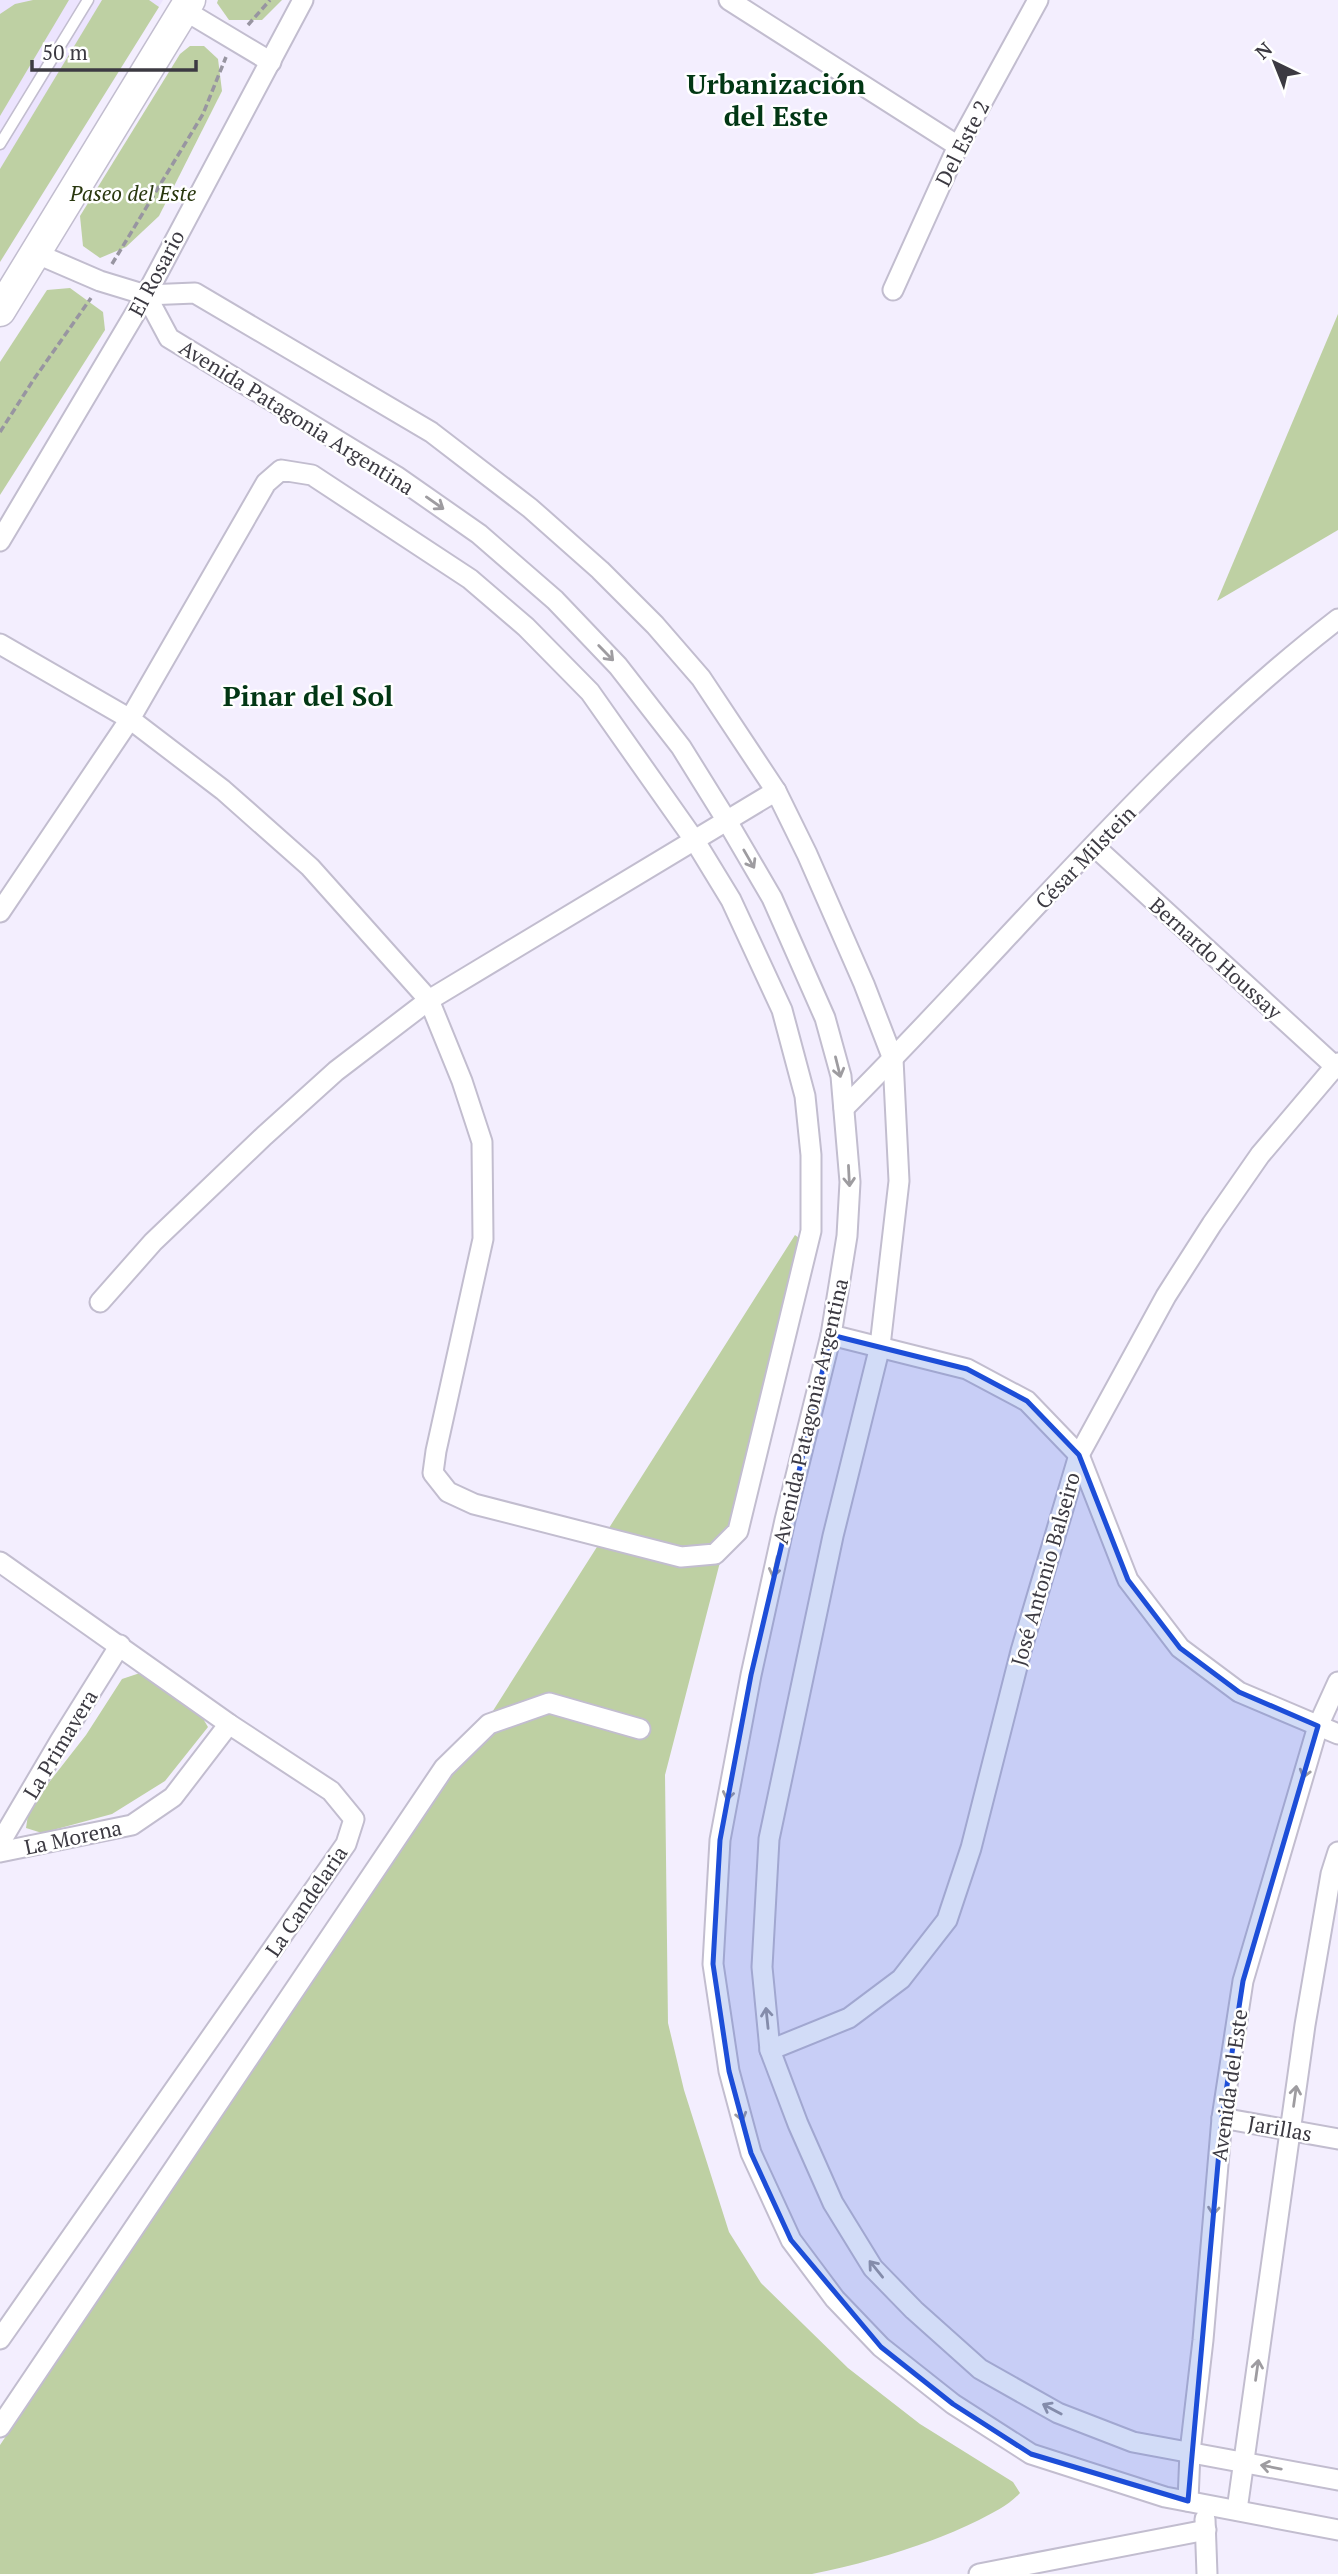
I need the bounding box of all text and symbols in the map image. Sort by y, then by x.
scale bar [32,28,196,72]
north arrow [1240,28,1310,98]
text: N [1249,36,1277,64]
text: 50 m [42,38,88,66]
district label: Urbanización del Este [686,65,866,134]
street label: Del Este 2 [928,95,996,191]
park label: Paseo del Este [69,179,197,207]
street label: El Rosario [122,225,190,321]
street label: Avenida Patagonia Argentina [174,333,420,501]
one-way arrow [425,496,444,510]
one-way arrow [597,644,614,661]
district label: Pinar del Sol [223,677,393,714]
street label: César Milstein [1029,799,1142,915]
one-way arrow [742,849,756,869]
street label: Bernardo Houssay [1144,891,1289,1025]
one-way arrow [832,1056,845,1078]
one-way arrow [843,1164,856,1187]
street label: Avenida Patagonia Argentina [766,1275,854,1547]
street label: José Antonio Balseiro [1004,1469,1086,1669]
one-way arrow [767,1555,781,1578]
street label: La Primavera [16,1684,104,1804]
one-way arrow [1298,1757,1311,1779]
one-way arrow [722,1778,735,1801]
street label: La Morena [22,1813,125,1861]
street label: La Candelaria [259,1840,354,1962]
one-way arrow [760,2007,773,2029]
street label: Avenida del Este [1204,2007,1254,2163]
one-way arrow [1288,2085,1301,2108]
one-way arrow [734,2100,747,2122]
street label: Jarillas [1246,2109,1314,2147]
one-way arrow [1207,2194,1220,2216]
one-way arrow [868,2260,883,2278]
one-way arrow [1250,2359,1263,2382]
one-way arrow [1042,2402,1063,2416]
one-way arrow [1260,2460,1283,2473]

